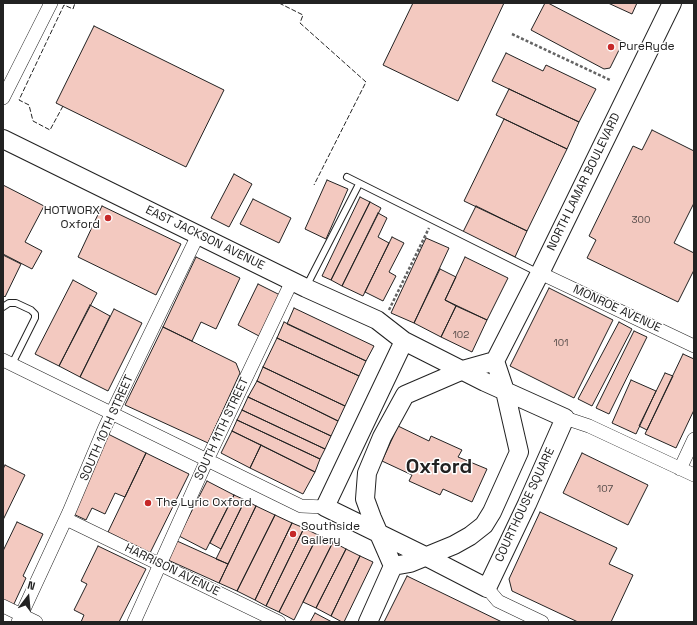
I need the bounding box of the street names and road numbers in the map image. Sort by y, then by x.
street label: NORTH LAMAR BOULEVARD [544,111,624,253]
street label: EAST JACKSON AVENUE [143,203,267,273]
street label: MONROE AVENUE [571,282,663,336]
street label: SOUTH 10TH STREET [77,373,137,483]
street label: SOUTH 11TH STREET [192,375,252,483]
street label: COURTHOUSE SQUARE [492,446,558,564]
street label: HARRISON AVENUE [122,541,222,599]

